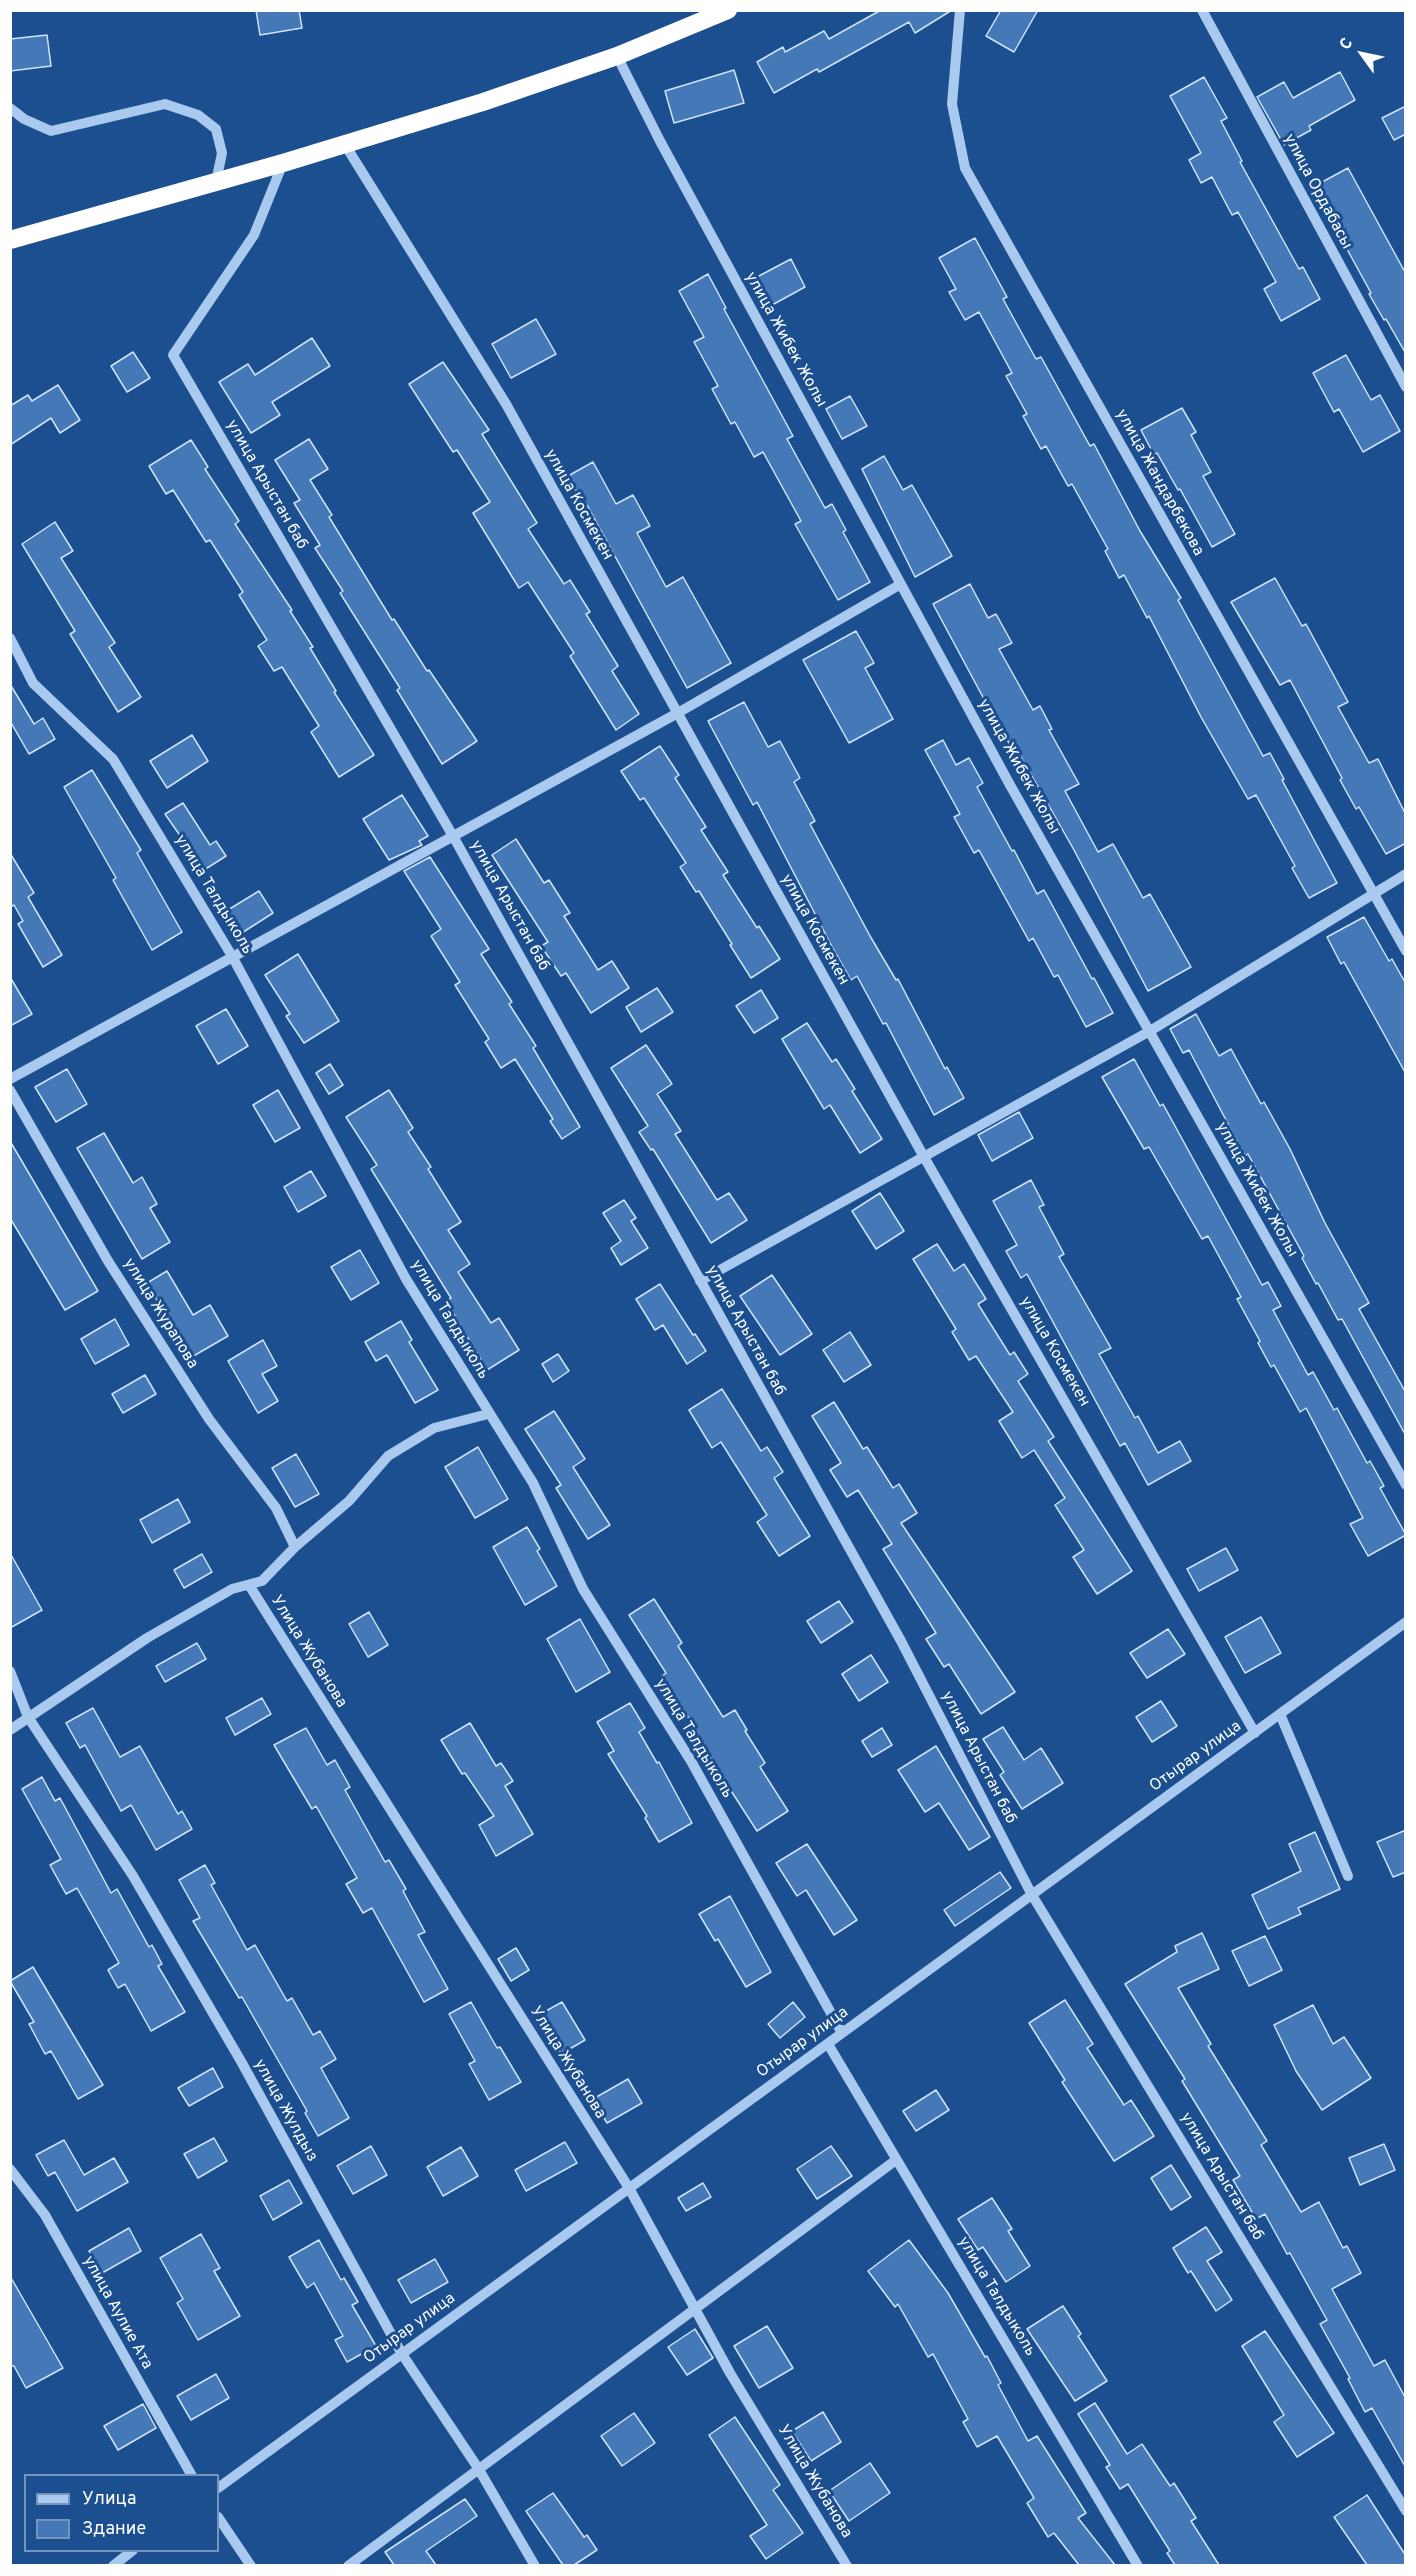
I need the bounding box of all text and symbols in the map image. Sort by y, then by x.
north arrow [1332,24,1392,84]
text: С [1336,34,1358,54]
street label: улица Ордабасы [1278,131,1356,253]
street label: улица Жибек Жолы [740,269,830,411]
street label: улица Жандарбекова [1111,406,1207,560]
street label: улица Арыстан баб [221,417,311,553]
street label: улица Космекен [540,446,616,564]
street label: улица Жибек Жолы [973,696,1063,838]
street label: улица Талдыколь [170,832,256,958]
street label: улица Арыстан баб [465,837,553,975]
street label: улица Космекен [776,871,852,989]
street label: улица Жибек Жолы [1211,1119,1301,1261]
street label: улица Журапова [118,1255,202,1373]
street label: улица Талдыколь [406,1257,492,1383]
street label: улица Арыстан баб [701,1262,789,1400]
street label: улица Космекен [1015,1294,1093,1410]
street label: Улица Жубанова [266,1592,350,1712]
street label: улица Талдыколь [650,1676,736,1802]
street label: улица Арыстан баб [936,1689,1020,1827]
street label: Отырар улица [1146,1717,1246,1797]
street label: Улица Жубанова [525,2003,609,2123]
street label: Отырар улица [753,2003,853,2083]
street label: улица Жулдыз [249,2056,321,2166]
street label: улица Арыстан баб [1175,2109,1267,2245]
street label: улица Талдыколь [953,2234,1039,2360]
street label: улица Аулие Ата [78,2253,156,2373]
street label: Отырар улица [360,2289,460,2369]
street label: Улица Жубанова [773,2422,855,2542]
legend [24,2474,219,2552]
text: Улица [82,2488,136,2511]
text: Здание [82,2518,146,2541]

